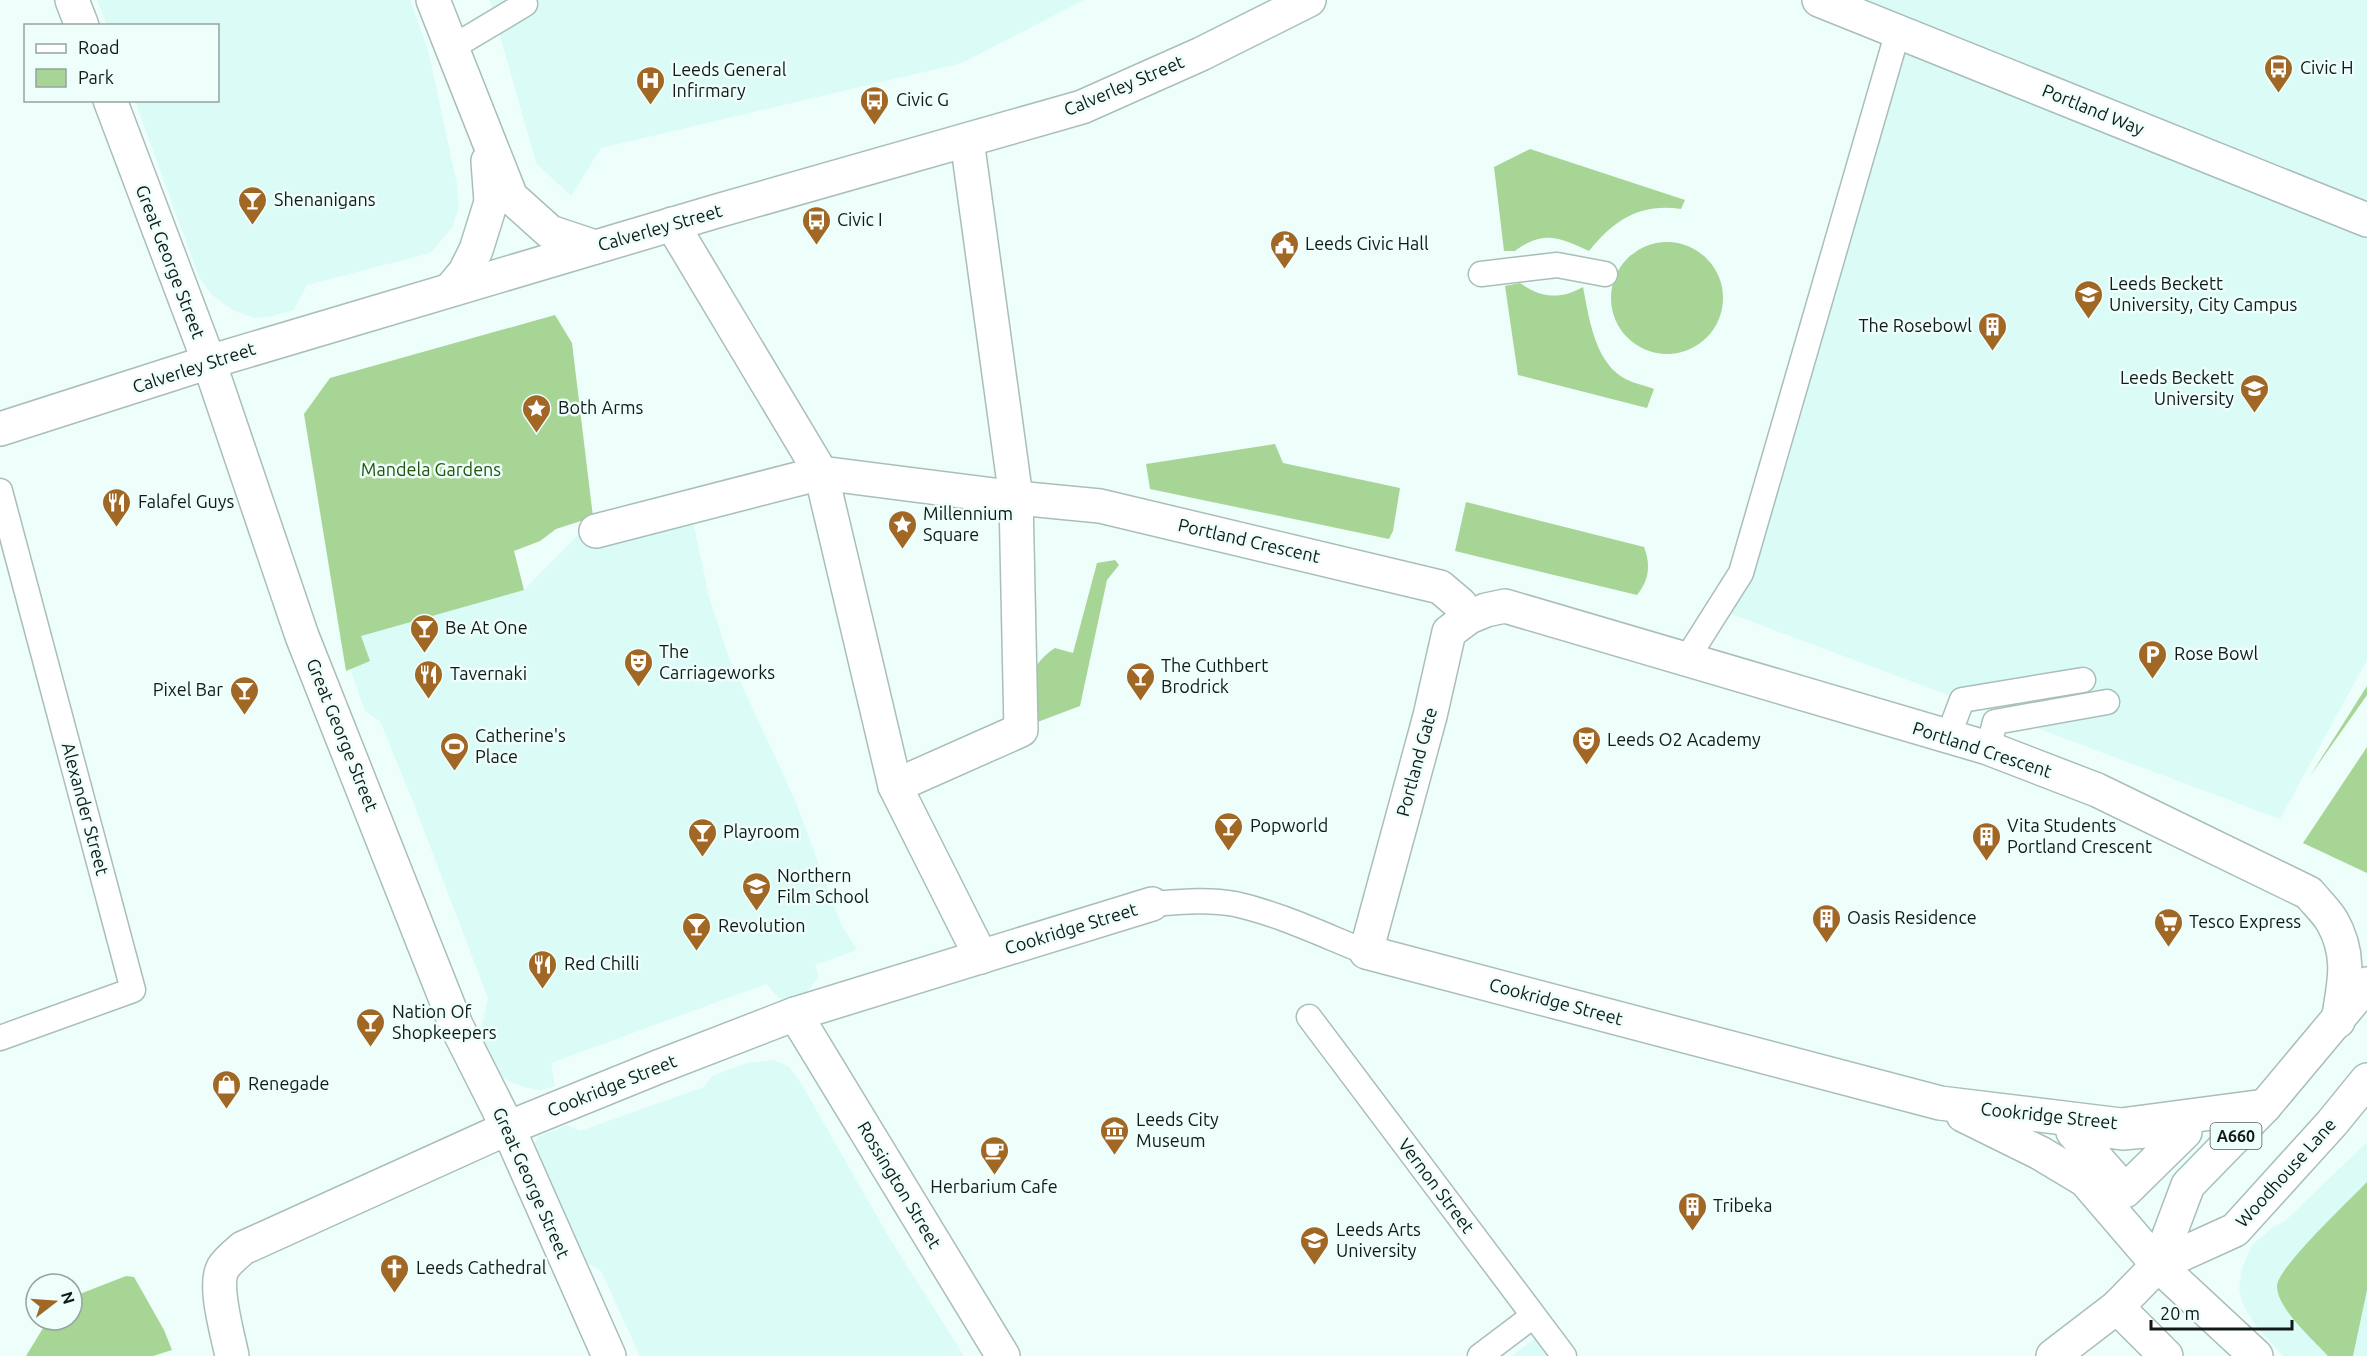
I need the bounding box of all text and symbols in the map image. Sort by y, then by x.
legend [24,24,219,102]
text: Road [78,37,120,57]
street label: Calverley Street [1061,51,1187,119]
bus stop icon: Civic H [2263,52,2295,94]
place label: Civic H [2300,57,2354,77]
place label: Leeds General Infirmary [672,59,787,100]
hospital icon: Leeds General Infirmary [635,64,667,106]
text: Park [78,67,114,87]
street label: Portland Way [2039,80,2148,139]
bus stop icon: Civic G [859,84,891,126]
place label: Civic G [896,89,949,109]
street label: Great George Street [132,182,209,341]
bar icon: Shenanigans [237,184,269,226]
place label: Shenanigans [274,189,376,209]
street label: Calverley Street [595,200,724,254]
bus stop icon: Civic I [800,204,832,246]
place label: Civic I [837,209,883,229]
public building icon: Leeds Civic Hall [1268,228,1300,270]
place label: Leeds Civic Hall [1305,233,1429,253]
place label: Leeds Beckett University, City Campus [2109,273,2298,314]
school or university icon: Leeds Beckett University, City Campus [2072,278,2104,320]
building icon: The Rosebowl [1977,310,2009,352]
place label: The Rosebowl [1858,315,1972,335]
street label: Calverley Street [130,338,258,396]
place label: Leeds Beckett University [2120,367,2234,408]
school or university icon: Leeds Beckett University [2239,372,2271,414]
place icon: Both Arms [521,392,553,434]
place label: Both Arms [558,397,643,417]
park label: Mandela Gardens [361,459,501,479]
restaurant icon: Falafel Guys [101,486,133,528]
place label: Falafel Guys [138,491,235,511]
place label: Millennium Square [923,503,1013,544]
place icon: Millennium Square [886,508,918,550]
street label: Portland Crescent [1176,514,1322,566]
bar icon: Be At One [408,612,440,654]
place label: Be At One [445,617,528,637]
parking icon: Rose Bowl [2137,638,2169,680]
place label: The Carriageworks [659,641,775,682]
place label: Rose Bowl [2174,643,2258,663]
theatre icon: The Carriageworks [622,646,654,688]
street label: Great George Street [303,655,383,814]
place label: The Cuthbert Brodrick [1161,655,1268,696]
restaurant icon: Tavernaki [413,658,445,700]
bar icon: The Cuthbert Brodrick [1124,660,1156,702]
place label: Tavernaki [450,663,527,683]
bar icon: Pixel Bar [228,674,260,716]
place label: Pixel Bar [153,679,223,699]
street label: Portland Gate [1392,705,1440,818]
street label: Portland Crescent [1910,717,2054,781]
theatre icon: Leeds O2 Academy [1570,724,1602,766]
place label: Catherine's Place [475,725,566,766]
place label: Leeds O2 Academy [1607,729,1761,749]
sports icon: Catherine's Place [438,730,470,772]
street label: Alexander Street [59,740,113,877]
bar icon: Popworld [1213,810,1245,852]
place label: Popworld [1250,815,1328,835]
place label: Vita Students Portland Crescent [2007,815,2152,856]
bar icon: Playroom [686,816,718,858]
building icon: Vita Students Portland Crescent [1970,820,2002,862]
place label: Playroom [723,821,800,841]
place label: Northern Film School [777,865,869,906]
school or university icon: Northern Film School [740,870,772,912]
street label: Cookridge Street [1002,898,1139,958]
building icon: Oasis Residence [1810,902,1842,944]
supermarket icon: Tesco Express [2152,906,2184,948]
place label: Oasis Residence [1847,907,1977,927]
bar icon: Revolution [681,910,713,952]
place label: Tesco Express [2189,911,2301,931]
place label: Revolution [718,915,806,935]
restaurant icon: Red Chilli [527,948,559,990]
place label: Red Chilli [564,953,639,973]
street label: Cookridge Street [1487,974,1625,1028]
place label: Nation Of Shopkeepers [392,1001,497,1042]
bar icon: Nation Of Shopkeepers [355,1006,387,1048]
street label: Cookridge Street [544,1050,679,1120]
shop icon: Renegade [211,1068,243,1110]
place label: Renegade [248,1073,329,1093]
street label: Cookridge Street [1980,1098,2119,1132]
street label: Great George Street [490,1104,574,1261]
place label: Leeds City Museum [1136,1109,1219,1150]
museum icon: Leeds City Museum [1099,1114,1131,1156]
street label: Woodhouse Lane [2231,1114,2339,1231]
street label: Rossington Street [854,1117,946,1252]
road number: A660 [2210,1123,2262,1149]
cafe icon: Herbarium Cafe [978,1134,1010,1176]
street label: Vernon Street [1395,1134,1479,1237]
place label: Herbarium Cafe [930,1176,1058,1196]
building icon: Tribeka [1676,1190,1708,1232]
place label: Tribeka [1713,1195,1772,1215]
place label: Leeds Arts University [1336,1219,1421,1260]
school or university icon: Leeds Arts University [1299,1224,1331,1266]
church icon: Leeds Cathedral [379,1252,411,1294]
place label: Leeds Cathedral [416,1257,547,1277]
north arrow [24,1272,84,1332]
text: N [58,1289,79,1306]
scale bar [2151,1293,2292,1331]
text: 20 m [2160,1303,2200,1323]

